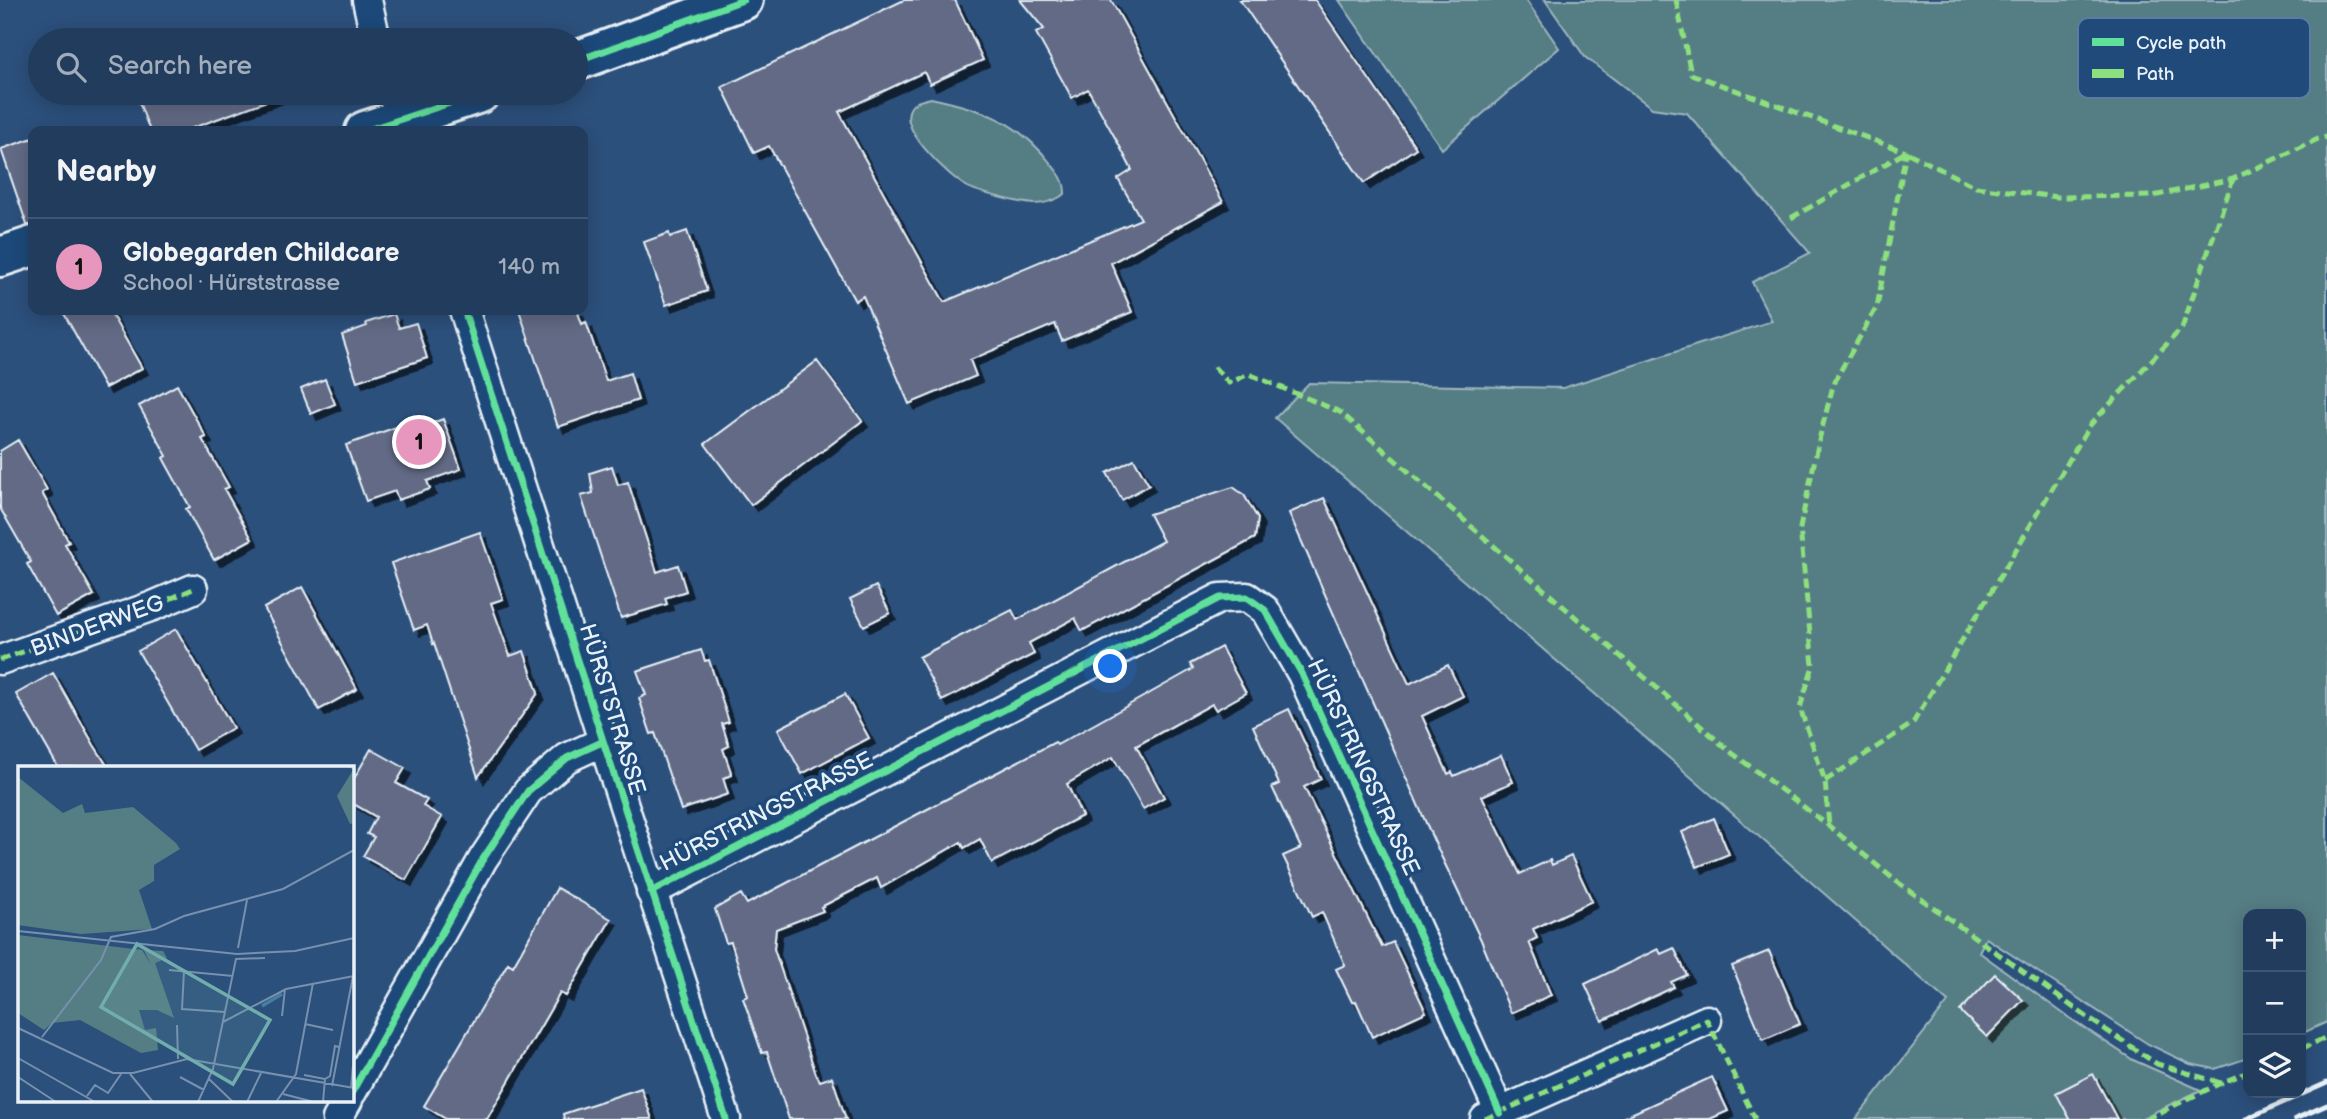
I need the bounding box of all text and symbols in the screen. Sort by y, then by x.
legend [2078,18,2310,98]
search box [28,28,588,105]
text: Cycle path [2136,32,2226,55]
icon: search [52,48,90,86]
text: Search here [108,51,252,82]
text: Path [2136,63,2174,86]
text: Nearby [56,154,156,190]
text: Globegarden Childcare [123,238,399,269]
text: 1 [74,253,84,281]
text: 140 m [498,253,560,281]
text: School · Hürststrasse [123,269,340,297]
pin: 1 [396,416,442,468]
street label: BINDERWEG [27,589,168,663]
street label: HÜRSTSTRASSE [573,620,651,798]
your location [1093,649,1127,683]
street label: HÜRSTRINGSTRASSE [1301,655,1426,880]
street label: HÜRSTRINGSTRASSE [655,746,878,878]
inset map [18,766,354,1102]
map controls [2243,909,2306,1098]
button: + [2243,909,2306,972]
button: − [2243,972,2306,1035]
button: layers [2243,1035,2306,1098]

